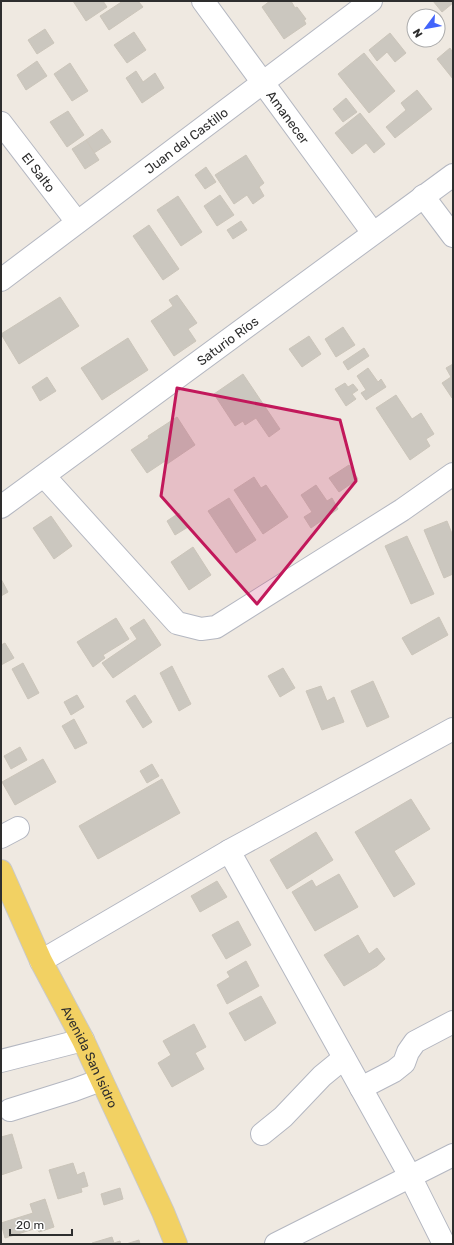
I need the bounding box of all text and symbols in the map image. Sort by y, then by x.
north arrow [406,8,446,48]
text: N [410,26,426,40]
street label: Amanecer [264,88,313,147]
street label: Juan del Castillo [142,104,231,176]
street label: El Salto [19,150,58,195]
street label: Saturio Ríos [194,313,261,368]
street label: Avenida San Isidro [59,1003,121,1110]
scale bar [10,1211,72,1237]
text: 20 m [16,1218,44,1232]

